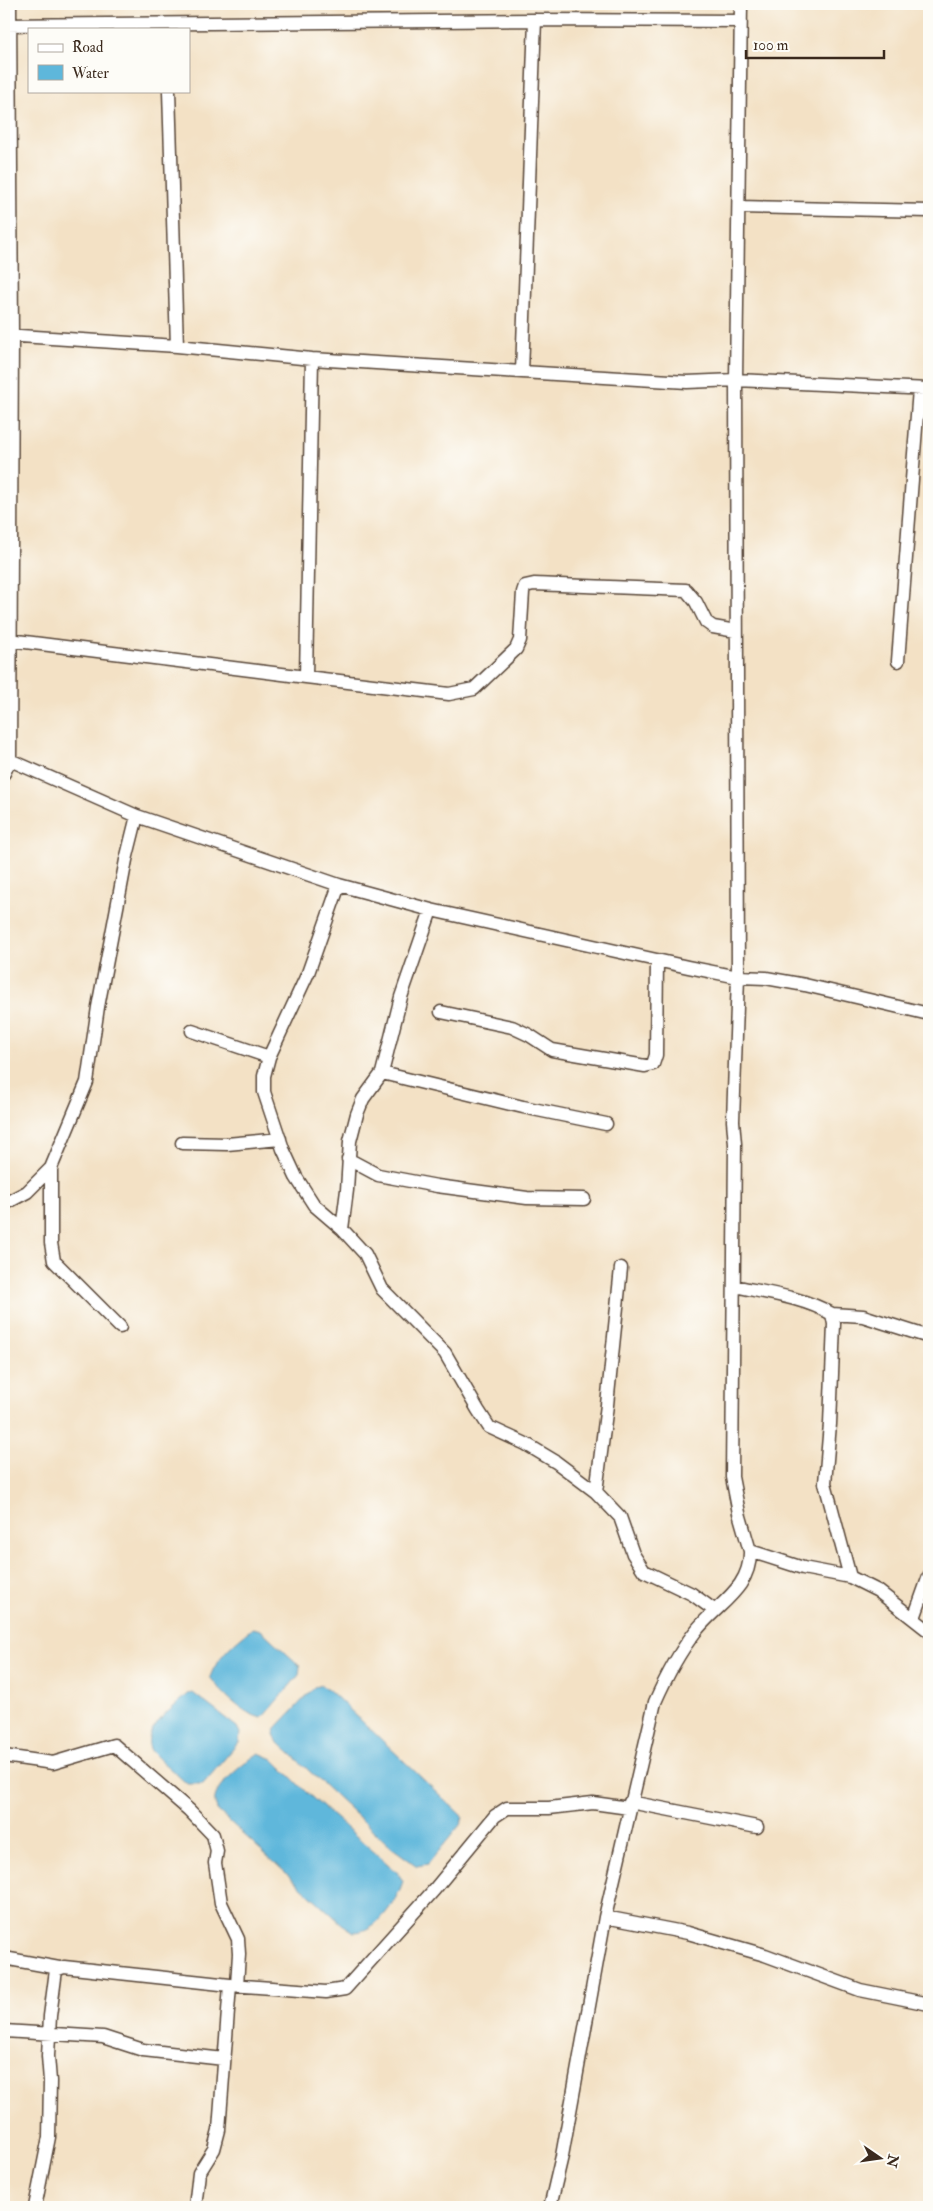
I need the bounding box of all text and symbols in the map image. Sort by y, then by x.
legend [28,28,190,92]
scale bar [746,28,883,60]
text: 100 m [753,36,789,55]
text: Road [72,38,104,57]
text: Water [71,64,109,83]
north arrow [856,2134,906,2184]
text: N [882,2152,902,2169]

